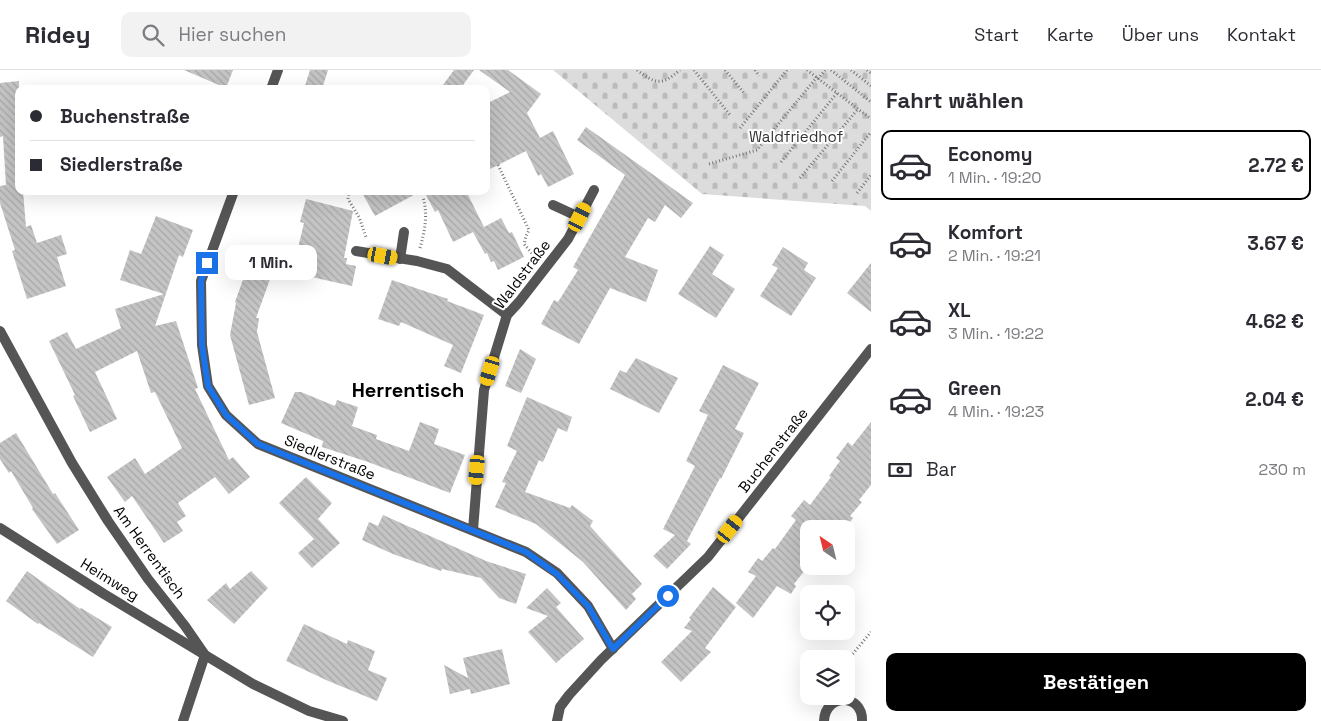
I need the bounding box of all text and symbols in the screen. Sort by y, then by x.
search box [121,12,471,57]
text: Ridey [25,19,91,50]
icon: search [139,21,167,49]
text: Hier suchen [179,22,286,47]
text: Start [974,23,1019,46]
text: Karte [1047,23,1094,46]
text: Über uns [1122,23,1199,46]
text: Kontakt [1227,23,1296,46]
text: Fahrt wählen [886,86,1024,114]
text: Buchenstraße [60,104,190,129]
park label: Waldfriedhof [749,127,843,146]
text: Economy [948,142,1032,167]
icon: car [888,143,933,188]
text: Siedlerstraße [60,152,183,177]
text: 2.72 € [1248,153,1304,178]
text: 1 Min. · 19:20 [948,167,1042,188]
car [566,200,593,234]
text: Komfort [948,220,1023,245]
icon: car [888,221,933,266]
text: 3.67 € [1247,231,1304,256]
street label: Waldstraße [490,235,554,312]
text: 2 Min. · 19:21 [948,245,1041,266]
callout: 1 Min. [224,246,317,280]
car [366,246,399,266]
route end [196,252,218,274]
text: 1 Min. [249,252,293,273]
text: XL [948,298,971,323]
icon: car [888,299,933,344]
text: 4.62 € [1246,309,1304,334]
text: 3 Min. · 19:22 [948,323,1044,344]
car [478,354,501,388]
text: Green [948,376,1001,401]
district label: Herrentisch [352,377,464,403]
icon: car [888,377,933,422]
text: 2.04 € [1245,387,1304,412]
text: 4 Min. · 19:23 [948,401,1044,422]
street label: Buchenstraße [734,404,812,496]
street label: Siedlerstraße [282,430,378,484]
car [468,454,485,486]
icon: cash [886,456,914,484]
text: Bar [926,457,957,482]
text: 230 m [1259,459,1306,480]
street label: Am Herrentisch [110,502,190,602]
car [714,513,745,545]
north arrow [800,520,855,575]
map controls [800,520,855,705]
street label: Heimweg [77,554,143,604]
route start [657,585,679,607]
button: locate [800,585,855,640]
button: layers [800,650,855,705]
button: Bestätigen [886,653,1306,711]

